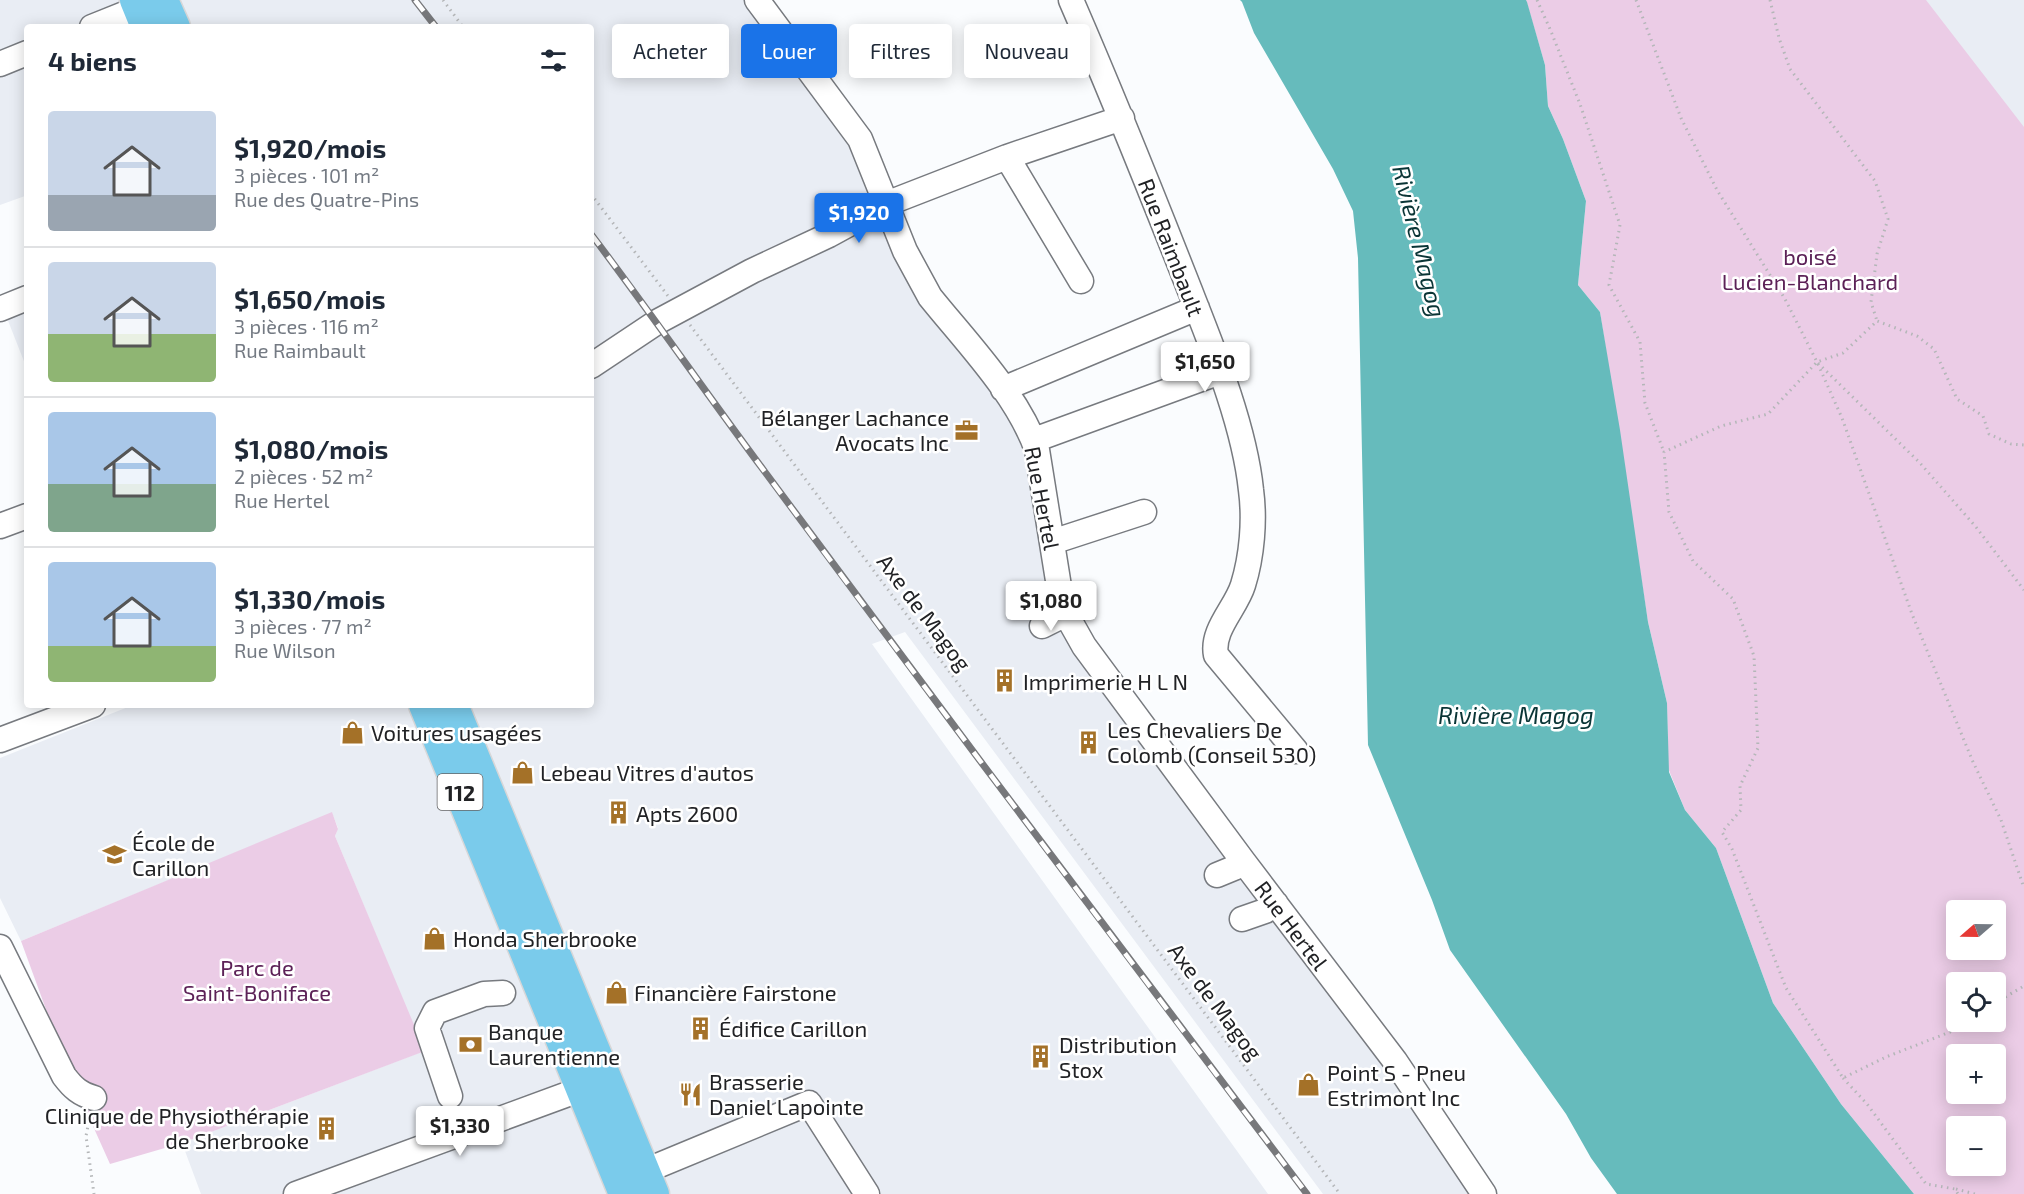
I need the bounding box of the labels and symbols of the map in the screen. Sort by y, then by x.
water label: Rivière Magog [1387,162,1453,320]
street label: Rue Raimbault [1134,175,1210,319]
pin: $1,920 [810,193,908,244]
park label: boisé Lucien-Blanchard [1722,243,1898,294]
pin: $1,650 [1156,342,1254,393]
place label: Bélanger Lachance Avocats Inc [761,404,949,455]
office icon: Bélanger Lachance Avocats Inc [954,417,980,443]
street label: Rue Hertel [1020,444,1066,552]
street label: Axe de Magog [873,548,977,676]
pin: $1,080 [1002,581,1100,632]
building icon: Imprimerie H L N [992,668,1018,694]
place label: Imprimerie H L N [1023,668,1188,694]
water label: Rivière Magog [1438,700,1594,729]
place label: Les Chevaliers De Colomb (Conseil 530) [1107,716,1317,767]
shop icon: Voitures usagées [340,719,366,745]
place label: Voitures usagées [371,719,542,745]
building icon: Les Chevaliers De Colomb (Conseil 530) [1076,729,1102,755]
shop icon: Lebeau Vitres d'autos [509,759,535,785]
place label: Lebeau Vitres d'autos [540,759,754,785]
road number: 112 [438,774,482,810]
building icon: Apts 2600 [605,800,631,826]
place label: Apts 2600 [636,800,738,826]
place label: École de Carillon [132,829,215,880]
school or university icon: École de Carillon [101,842,127,868]
street label: Rue Hertel [1250,875,1334,975]
north arrow [1946,900,2006,960]
shop icon: Honda Sherbrooke [422,925,448,951]
place label: Honda Sherbrooke [453,925,637,951]
street label: Axe de Magog [1164,937,1268,1065]
park label: Parc de Saint-Boniface [183,954,331,1005]
shop icon: Financière Fairstone [603,979,629,1005]
place label: Financière Fairstone [634,979,837,1005]
building icon: Édifice Carillon [688,1015,714,1041]
place label: Édifice Carillon [719,1015,867,1041]
place label: Banque Laurentienne [488,1018,620,1069]
bank icon: Banque Laurentienne [457,1031,483,1057]
place label: Distribution Stox [1059,1031,1177,1082]
building icon: Distribution Stox [1028,1044,1054,1070]
place label: Point S - Pneu Estrimont Inc [1327,1059,1466,1110]
place label: Brasserie Daniel Lapointe [709,1068,864,1119]
shop icon: Point S - Pneu Estrimont Inc [1296,1072,1322,1098]
restaurant icon: Brasserie Daniel Lapointe [678,1081,704,1107]
place label: Clinique de Physiothérapie de Sherbrooke [45,1102,309,1153]
pin: $1,330 [411,1106,509,1157]
building icon: Clinique de Physiothérapie de Sherbrooke [314,1115,340,1141]

